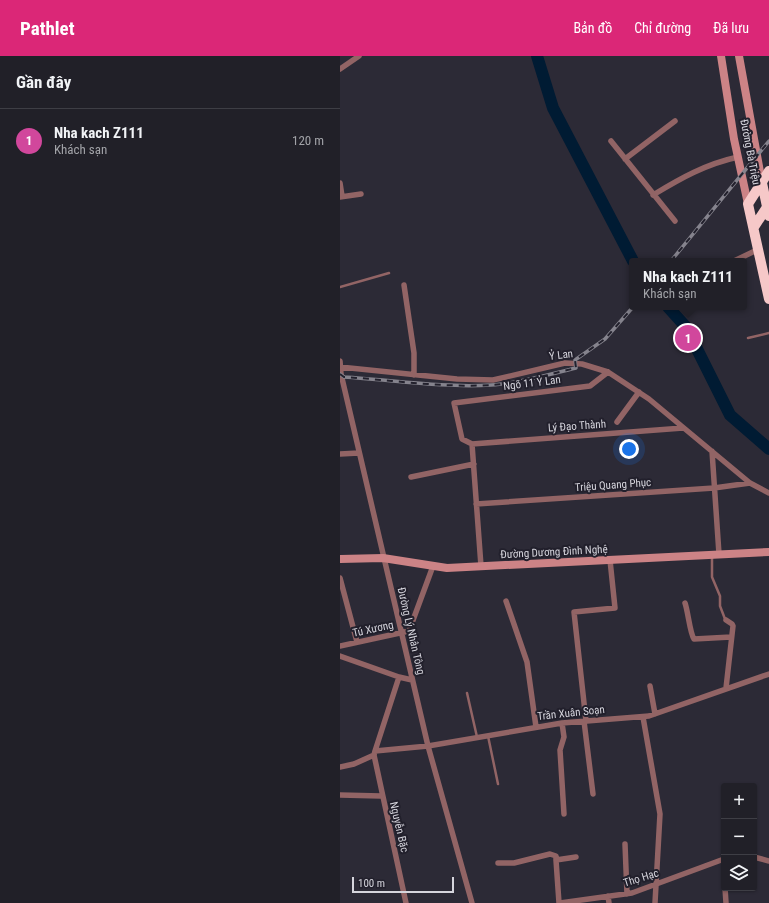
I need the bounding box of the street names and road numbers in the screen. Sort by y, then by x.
street label: Đường Bà Triệu [737,118,763,186]
street label: Ỷ Lan [548,346,574,363]
street label: Ngõ 11 Ỷ Lan [502,372,561,393]
street label: Lý Đạo Thành [548,417,606,435]
street label: Triệu Quang Phục [574,476,652,494]
street label: Đường Dương Đình Nghệ [500,543,608,561]
street label: Đường Lý Nhân Tông [395,586,427,676]
street label: Tú Xương [351,618,395,640]
street label: Trần Xuân Soạn [537,703,605,723]
street label: Nguyễn Bặc [387,800,411,854]
street label: Thọ Hạc [622,866,660,890]

